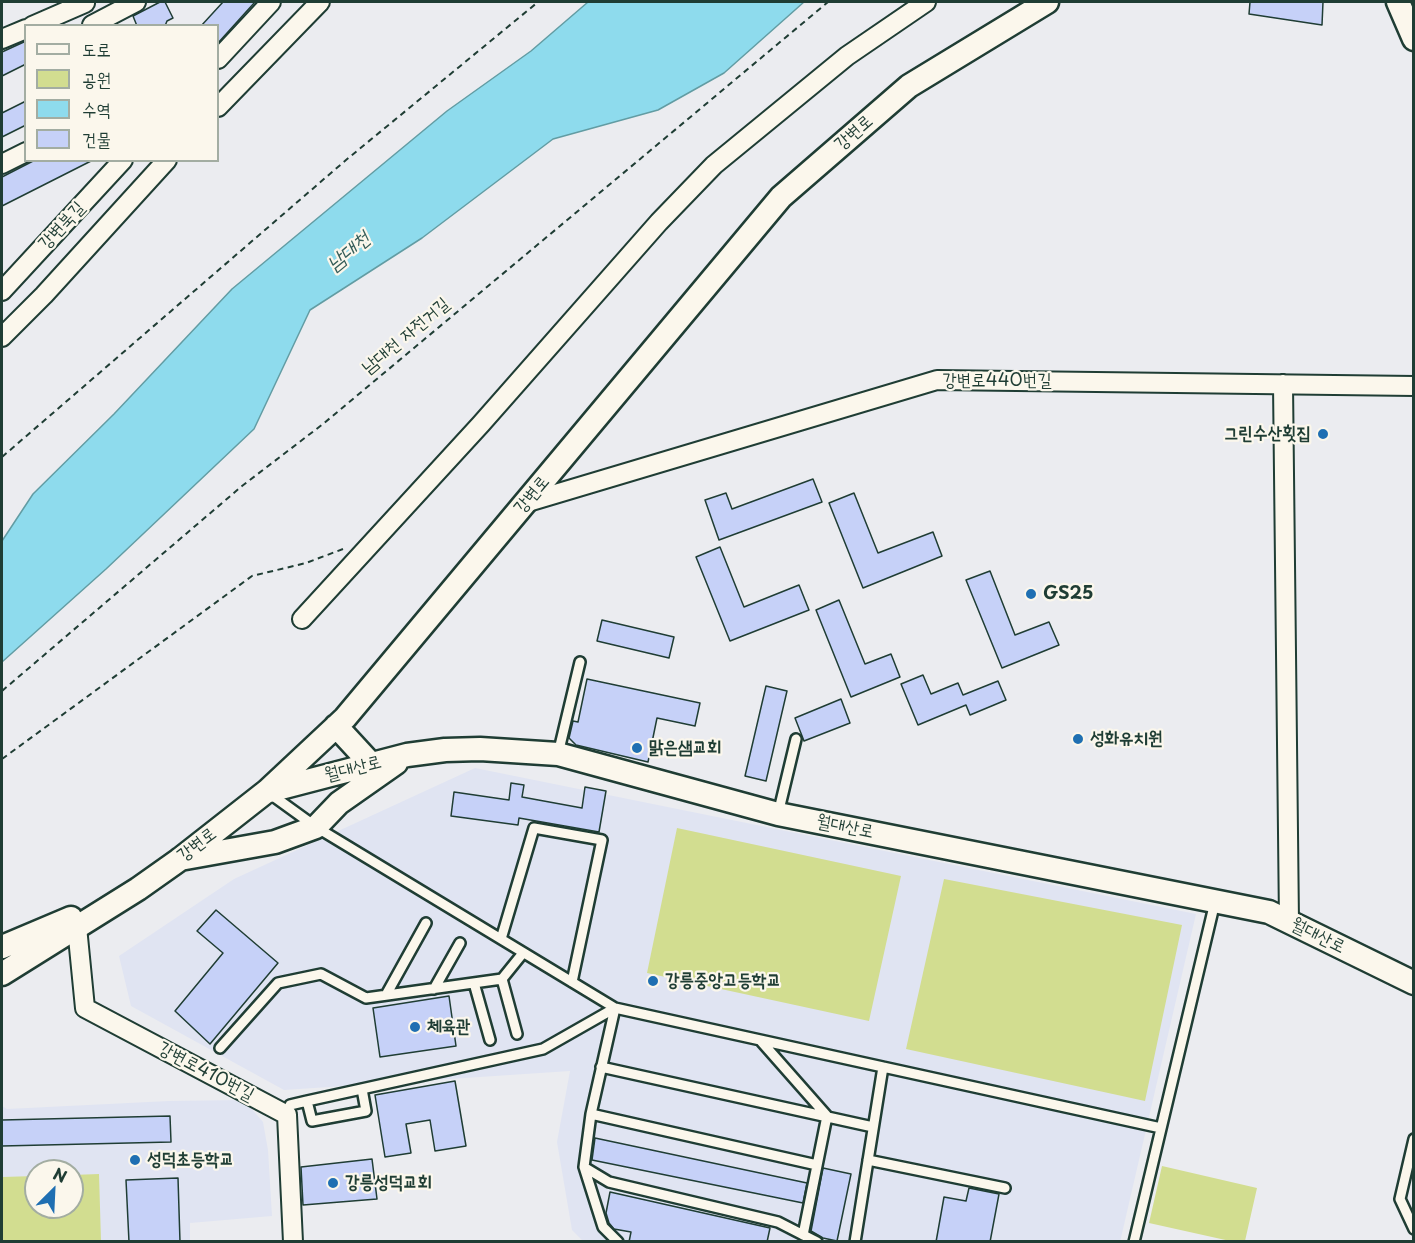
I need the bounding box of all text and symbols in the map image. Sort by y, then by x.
legend [24,24,219,162]
text: 도로 [82,35,111,62]
text: 공원 [82,65,111,92]
text: 수역 [82,95,111,122]
street label: 강변로 [831,111,877,155]
text: 건물 [82,125,111,152]
street label: 강변북길 [34,197,90,255]
water label: 남대천 [323,227,375,277]
street label: 남대천 자전거길 [358,293,454,379]
street label: 강변로440번길 [942,370,1052,392]
place label: 그린수산횟집 [1224,423,1311,445]
marker: 그린수산횟집 [1316,427,1330,441]
street label: 강변로 [510,471,554,519]
place label: GS25 [1043,583,1094,605]
marker: GS25 [1024,587,1038,601]
place label: 성화유치원 [1090,728,1162,750]
marker: 성화유치원 [1071,732,1085,746]
place label: 맑은샘교회 [649,737,721,759]
marker: 맑은샘교회 [630,741,644,755]
street label: 월대산로 [322,752,384,786]
street label: 월대산로 [815,811,875,843]
street label: 강변로 [173,823,221,867]
street label: 월대산로 [1287,914,1349,958]
place label: 강릉중앙고등학교 [665,970,781,992]
marker: 강릉중앙고등학교 [646,974,660,988]
place label: 체육관 [427,1016,470,1038]
marker: 체육관 [408,1020,422,1034]
street label: 강변로410번길 [154,1038,258,1106]
place label: 성덕초등학교 [147,1149,234,1171]
marker: 성덕초등학교 [128,1153,142,1167]
north arrow [24,1159,84,1219]
text: N [50,1161,71,1188]
place label: 강릉성덕교회 [345,1172,432,1194]
marker: 강릉성덕교회 [326,1176,340,1190]

